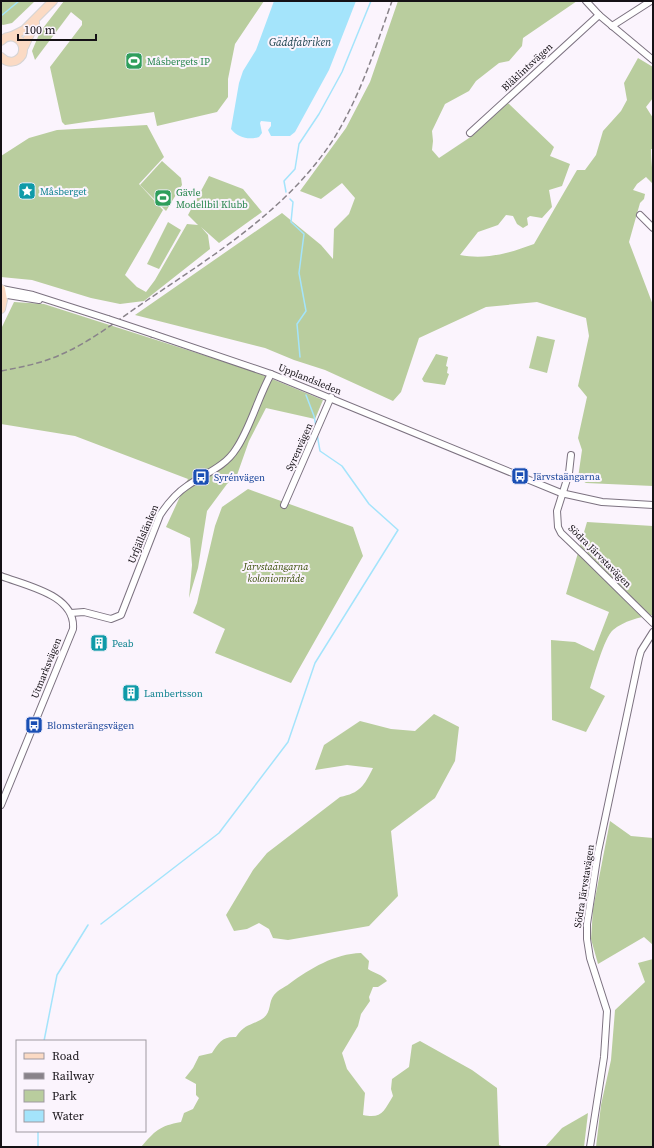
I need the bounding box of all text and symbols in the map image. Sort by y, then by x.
scale bar [18,16,96,42]
text: 100 m [24,22,56,38]
water label: Gäddfabriken [269,35,332,50]
street label: Blåklintsvägen [499,40,555,94]
sports icon: Måsbergets IP [124,51,144,71]
place label: Måsbergets IP [147,55,210,68]
place icon: Måsberget [17,181,37,201]
place label: Måsberget [40,185,87,198]
place label: Gävle Modellbil Klubb [176,186,248,211]
sports icon: Gävle Modellbil Klubb [153,188,173,208]
street label: Upplandsleden [276,360,344,398]
street label: Syrenvägen [283,421,315,473]
bus stop icon: Järvstaängarna [510,466,530,486]
bus stop icon: Syrénvägen [191,467,211,487]
place label: Järvstaängarna [532,470,601,483]
place label: Syrénvägen [214,471,265,484]
street label: Urfjällslänken [125,503,161,565]
street label: Södra Järvstavägen [566,522,634,590]
park label: Järvstaängarna koloniområde [242,560,309,585]
building icon: Peab [89,633,109,653]
street label: Utmarksvägen [28,636,64,700]
place label: Peab [112,637,134,650]
building icon: Lambertsson [121,683,141,703]
place label: Lambertsson [144,687,203,700]
bus stop icon: Blomsterängsvägen [24,715,44,735]
place label: Blomsterängsvägen [47,719,134,732]
street label: Södra Järvstavägen [571,843,597,929]
legend [16,1040,146,1132]
text: Road [52,1048,79,1064]
text: Railway [52,1068,95,1084]
text: Park [52,1088,77,1104]
text: Water [52,1108,84,1124]

